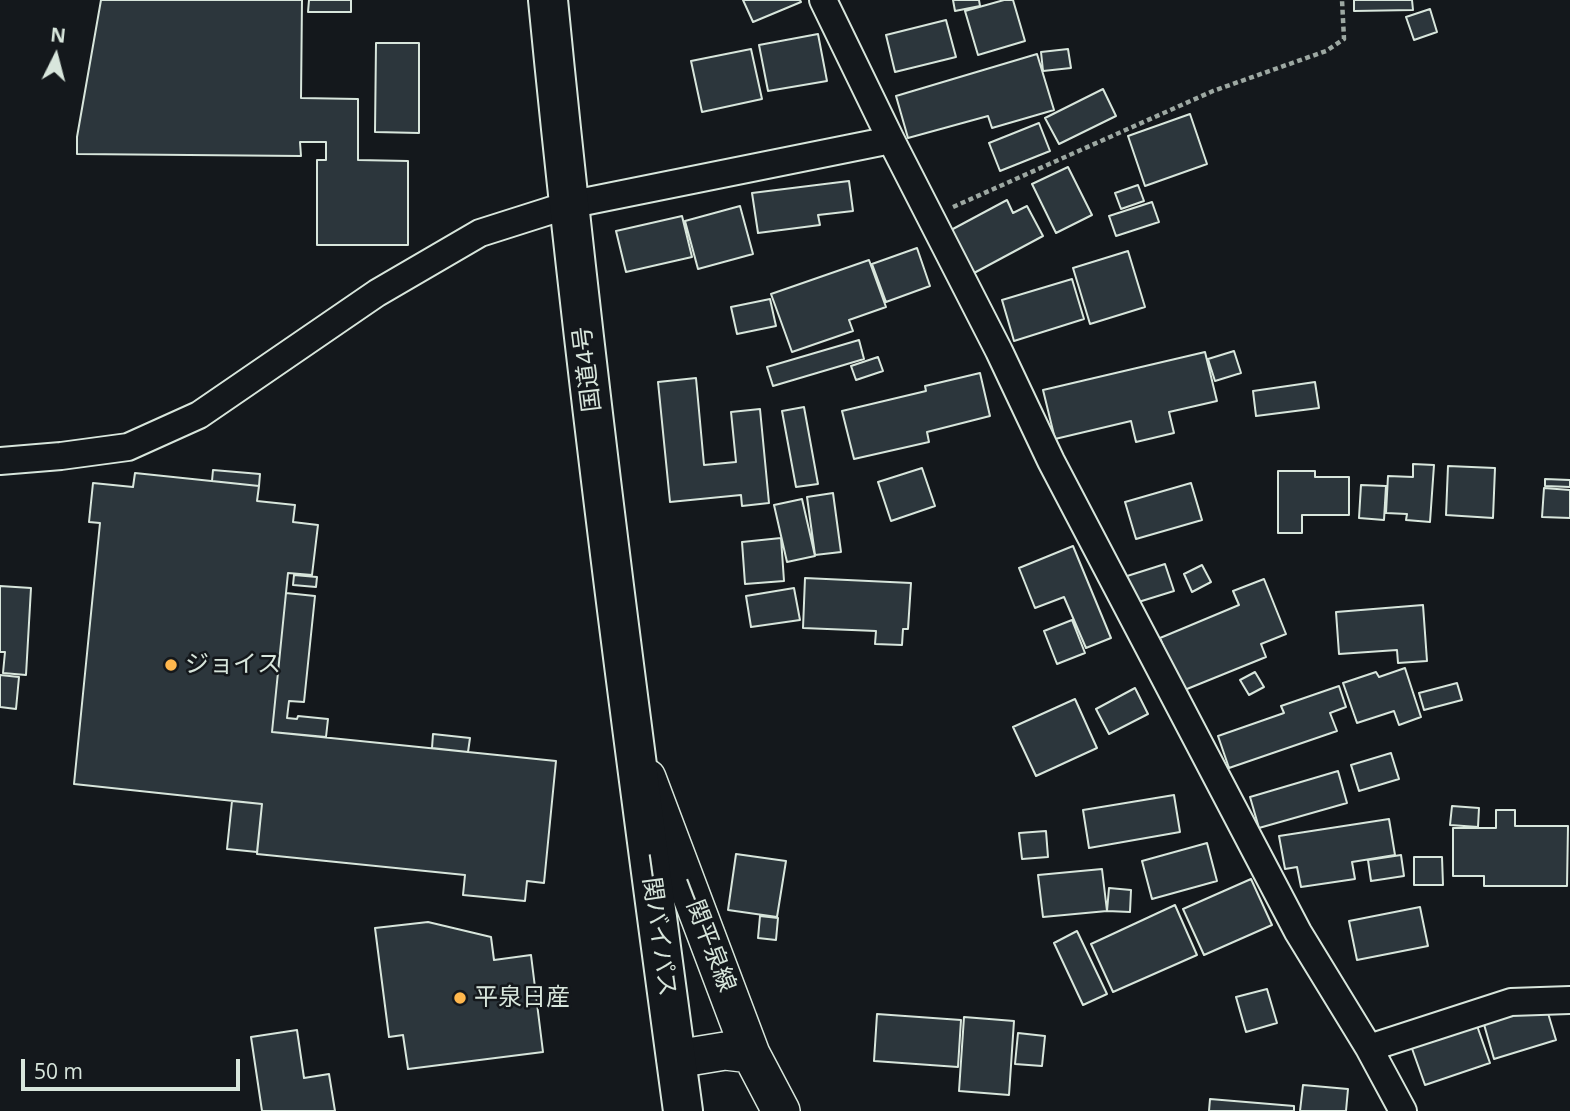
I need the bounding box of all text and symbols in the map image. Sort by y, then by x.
north arrow [21,21,91,91]
text: N [49,21,67,49]
street label: 国道4号 [568,325,608,413]
place label: ジョイス [185,651,281,679]
marker: ジョイス [163,657,179,673]
street label: 一関バイパス [633,852,681,998]
street label: 一関平泉線 [671,874,741,996]
place label: 平泉日産 [474,984,570,1012]
marker: 平泉日産 [452,990,468,1006]
scale bar [24,1044,243,1088]
text: 50 m [34,1057,83,1085]

